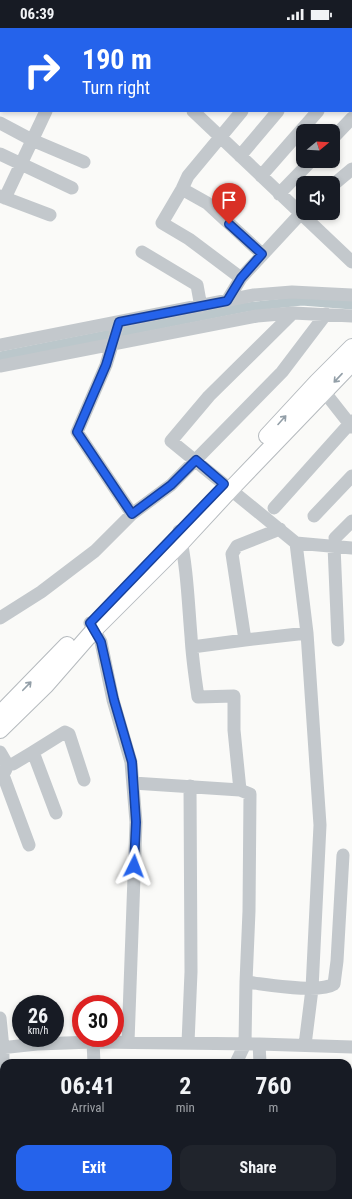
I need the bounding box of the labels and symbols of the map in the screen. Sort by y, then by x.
north arrow [296,124,340,168]
pin [212,183,246,224]
one-way arrow [333,373,343,383]
one-way arrow [277,415,286,426]
one-way arrow [22,681,32,691]
position arrow [113,845,155,887]
speed limit sign: 30 [72,995,124,1047]

